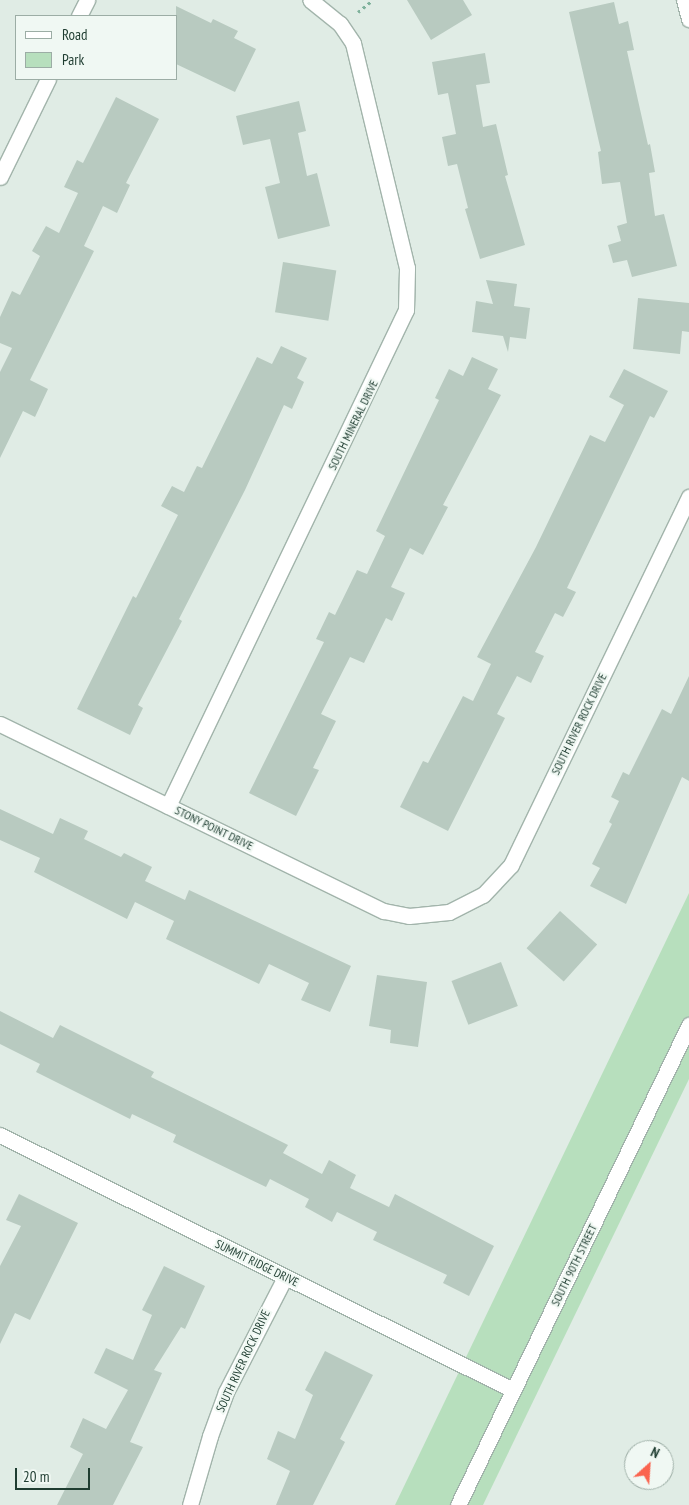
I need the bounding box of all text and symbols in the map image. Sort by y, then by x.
legend [15,15,178,80]
text: Road [62,25,88,44]
text: Park [62,50,84,69]
street label: SOUTH MINERAL DRIVE [325,378,381,472]
street label: SOUTH RIVER ROCK DRIVE [548,671,610,777]
street label: STONY POINT DRIVE [172,803,256,853]
street label: SOUTH 90TH STREET [548,1222,600,1308]
street label: SUMMIT RIDGE DRIVE [213,1236,301,1290]
street label: SOUTH RIVER ROCK DRIVE [213,1307,273,1415]
north arrow [624,1440,674,1490]
text: N [648,1443,662,1462]
scale bar [18,1458,92,1490]
text: 20 m [23,1467,49,1486]

